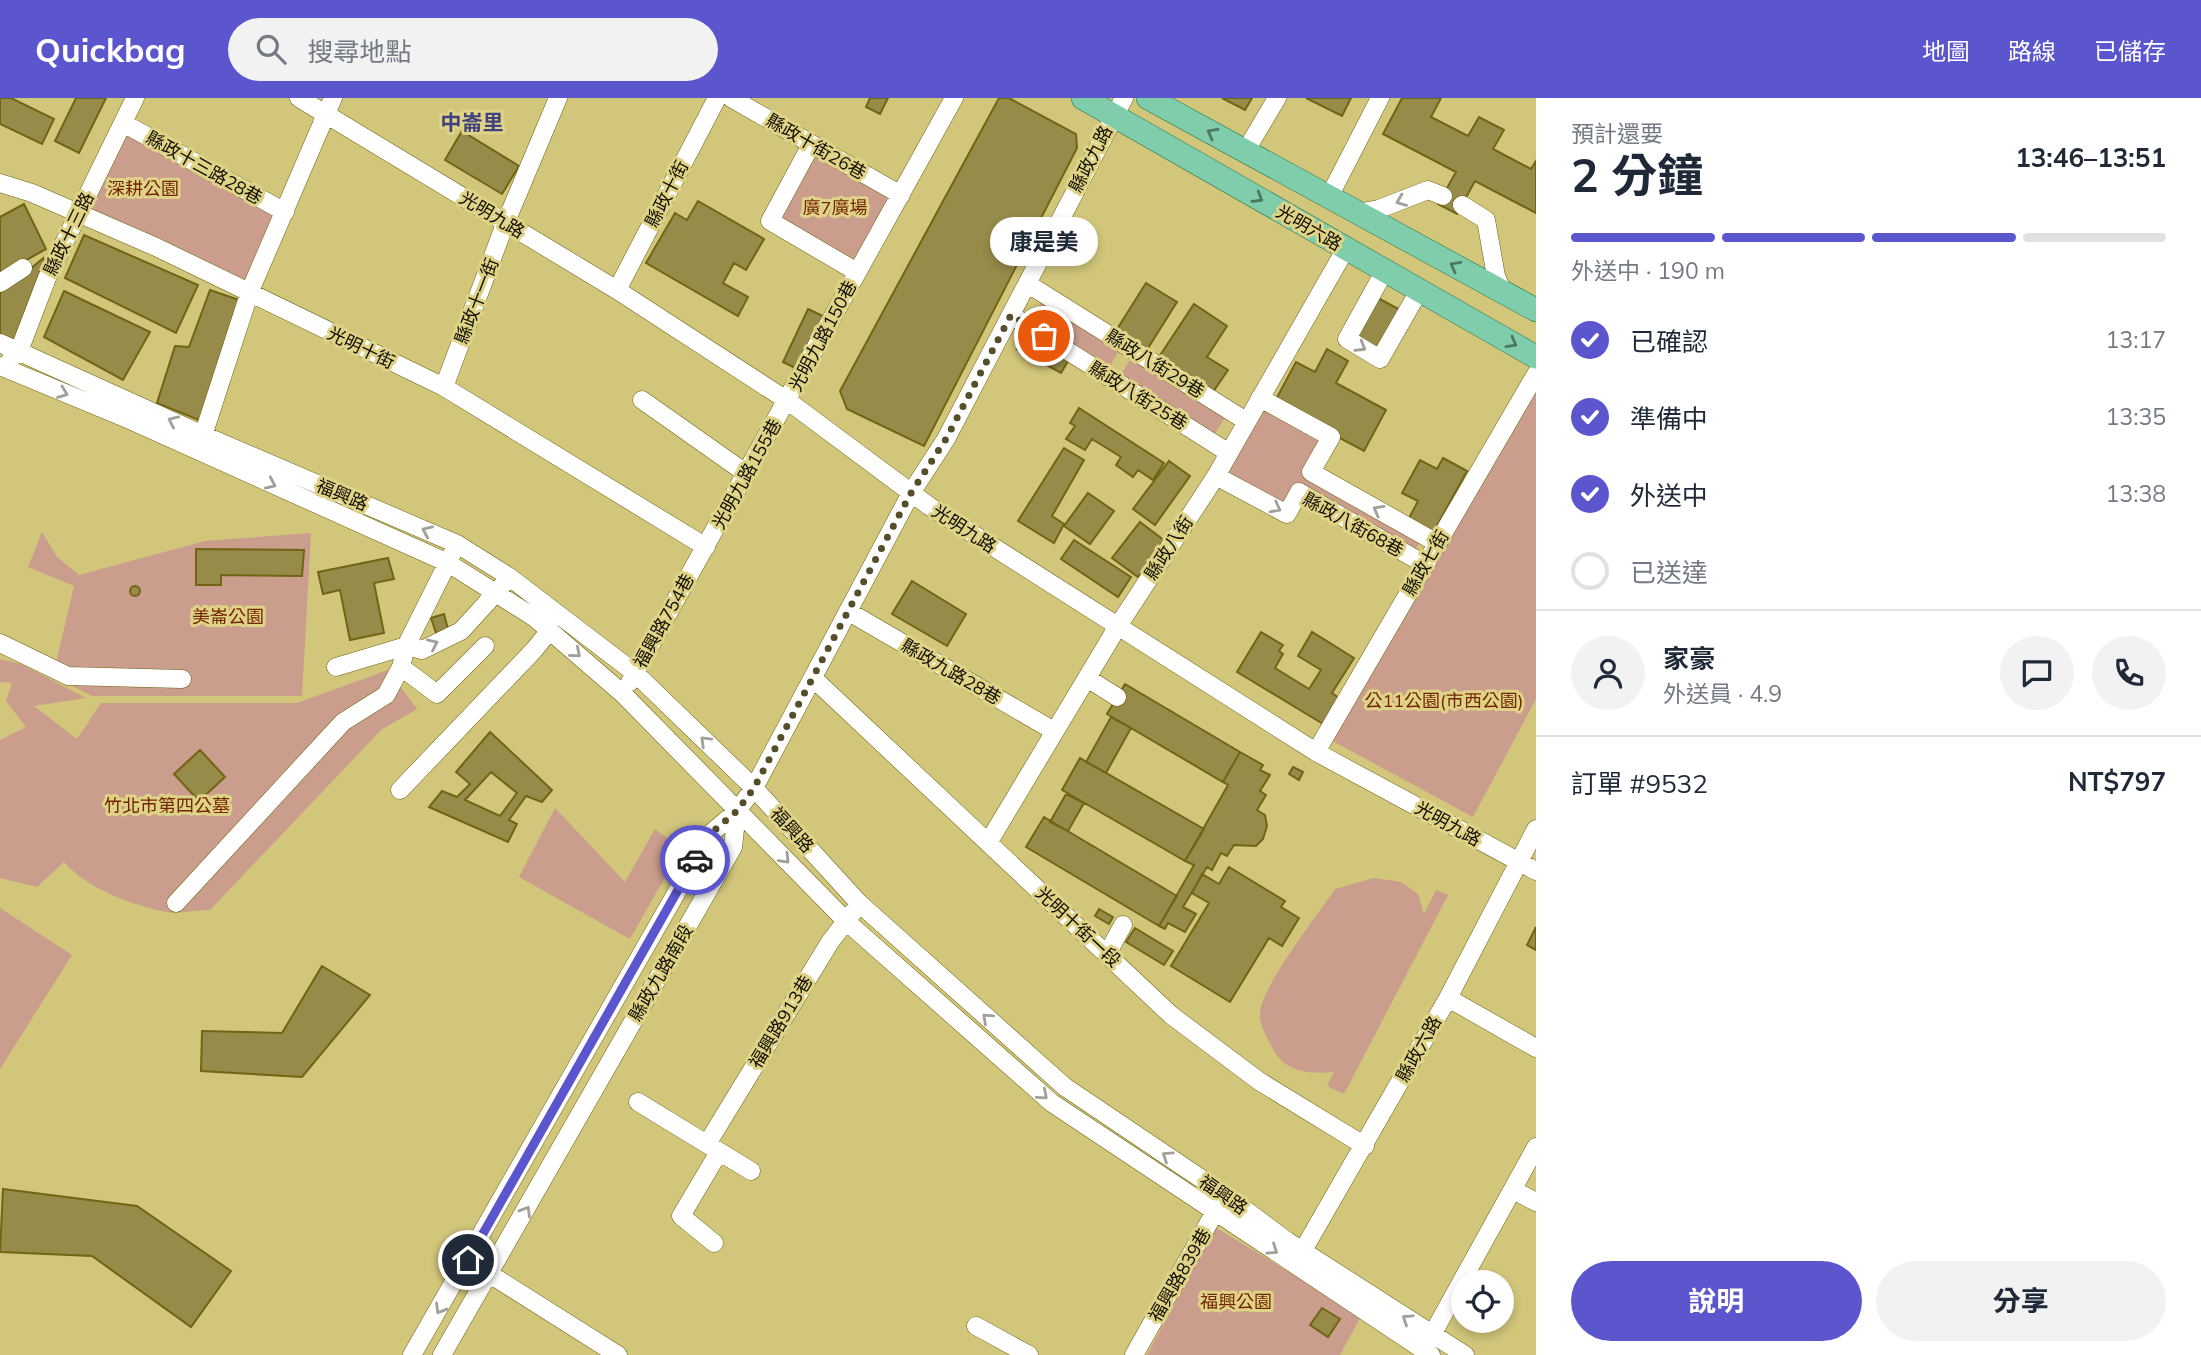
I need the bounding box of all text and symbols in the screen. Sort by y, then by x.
search box [228,18,718,81]
text: Quickbag [35,29,186,70]
icon: search [252,30,290,68]
text: 搜尋地點 [308,35,412,68]
text: 地圖 [1922,36,1970,66]
text: 路線 [2008,36,2056,66]
text: 已儲存 [2094,36,2166,66]
district label: 中崙里 [441,109,504,135]
street label: 縣政十街26巷 [762,109,870,184]
text: 預計還要 [1571,119,1663,148]
street label: 縣政九路 [1064,121,1117,196]
street label: 縣政十三路28巷 [142,126,266,209]
one-way arrow [1207,128,1219,141]
text: 13:46–13:51 [2015,141,2166,174]
text: 2 分鐘 [1571,146,1703,204]
street label: 縣政十街 [640,156,693,231]
park label: 深耕公園 [107,177,179,200]
street label: 光明九路 [455,186,529,243]
street label: 縣政十三路 [38,188,99,279]
one-way arrow [1250,190,1263,203]
one-way arrow [1395,192,1407,206]
park label: 廣7廣場 [803,196,867,219]
street label: 光明六路 [1272,200,1346,256]
callout: 康是美 [990,217,1098,266]
text: 康是美 [1010,227,1079,256]
street label: 縣政十一街 [450,255,503,347]
text: 外送中 · 190 m [1571,256,1725,285]
one-way arrow [1449,261,1462,274]
street label: 光明九路150巷 [784,276,861,395]
pin [1014,306,1074,366]
icon: bag [1025,317,1063,355]
street label: 光明十街 [324,321,399,374]
icon: check [1571,321,1609,359]
street label: 縣政八街29巷 [1102,324,1209,403]
text: 已確認 [1630,325,1708,358]
text: 13:17 [2106,325,2166,354]
one-way arrow [1504,335,1517,348]
one-way arrow [1353,339,1366,352]
street label: 縣政八街25巷 [1085,356,1192,435]
one-way arrow [57,384,69,398]
icon: check [1571,398,1609,436]
text: 準備中 [1630,402,1708,435]
text: 13:35 [2106,402,2166,431]
street label: 光明九路155巷 [707,415,786,533]
one-way arrow [168,416,180,430]
street label: 福興路 [313,473,372,516]
icon: check [1571,475,1609,513]
one-way arrow [264,476,277,490]
text: 外送中 [1630,479,1708,512]
text: 13:38 [2106,479,2166,508]
street label: 縣政八街68巷 [1299,487,1408,562]
street label: 光明九路 [928,499,1001,558]
one-way arrow [1269,500,1281,513]
one-way arrow [1372,505,1385,518]
street label: 縣政八街 [1139,511,1198,584]
one-way arrow [421,525,434,539]
street label: 縣政七街 [1398,526,1454,600]
text: 已送達 [1630,556,1708,589]
street label: 福興路754巷 [628,570,699,672]
park label: 美崙公園 [192,605,264,628]
street label: 縣政九路28巷 [897,634,1005,709]
button: person [1571,636,1645,710]
button: chat [2000,636,2074,710]
button: phone [2092,636,2166,710]
one-way arrow [426,639,438,653]
text: 家豪 [1663,642,1715,675]
one-way arrow [568,645,581,657]
text: 外送員 · 4.9 [1663,679,1782,708]
park label: 公11公園(市西公園) [1364,689,1524,712]
one-way arrow [700,736,713,749]
text: NT$797 [2068,765,2166,798]
text: 訂單 #9532 [1571,767,1708,800]
park label: 竹北市第四公墓 [104,794,230,817]
street label: 光明九路 [1411,796,1485,851]
street label: 福興路 [766,802,819,857]
courier [660,825,730,895]
icon: car [676,841,714,879]
one-way arrow [777,851,790,864]
street label: 光明十街一段 [1031,881,1126,972]
street label: 縣政九路南段 [624,920,698,1025]
street label: 福興路913巷 [744,971,817,1072]
street label: 縣政六路 [1391,1012,1446,1086]
one-way arrow [983,1013,996,1026]
one-way arrow [1035,1087,1048,1100]
one-way arrow [1162,1151,1175,1164]
street label: 福興路 [1195,1170,1252,1219]
one-way arrow [518,1206,531,1219]
street label: 福興路839巷 [1144,1224,1216,1326]
pin [438,1230,498,1290]
icon: home [449,1241,487,1279]
one-way arrow [1265,1242,1278,1255]
button: 說明 [1571,1261,1862,1341]
button: 分享 [1876,1261,2166,1341]
map controls [1451,1270,1514,1333]
button: locate [1451,1270,1514,1333]
park label: 福興公園 [1200,1290,1272,1313]
one-way arrow [435,1302,448,1315]
one-way arrow [1402,1314,1415,1327]

